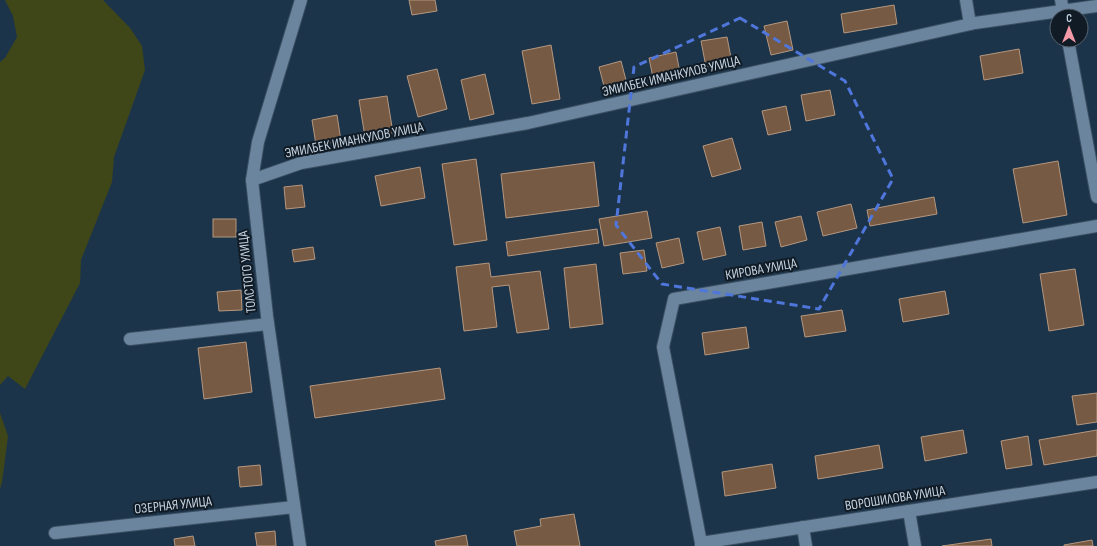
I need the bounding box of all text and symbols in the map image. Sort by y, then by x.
north arrow [1049,8,1089,48]
text: С [1066,12,1072,25]
street label: ЭМИЛБЕК ИМАНКУЛОВ УЛИЦА [600,52,743,100]
street label: ЭМИЛБЕК ИМАНКУЛОВ УЛИЦА [283,118,426,162]
street label: ТОЛСТОГО УЛИЦА [234,229,260,314]
street label: КИРОВА УЛИЦА [724,254,799,284]
street label: ВОРОШИЛОВА УЛИЦА [844,482,947,514]
street label: ОЗЕРНАЯ УЛИЦА [133,492,214,518]

